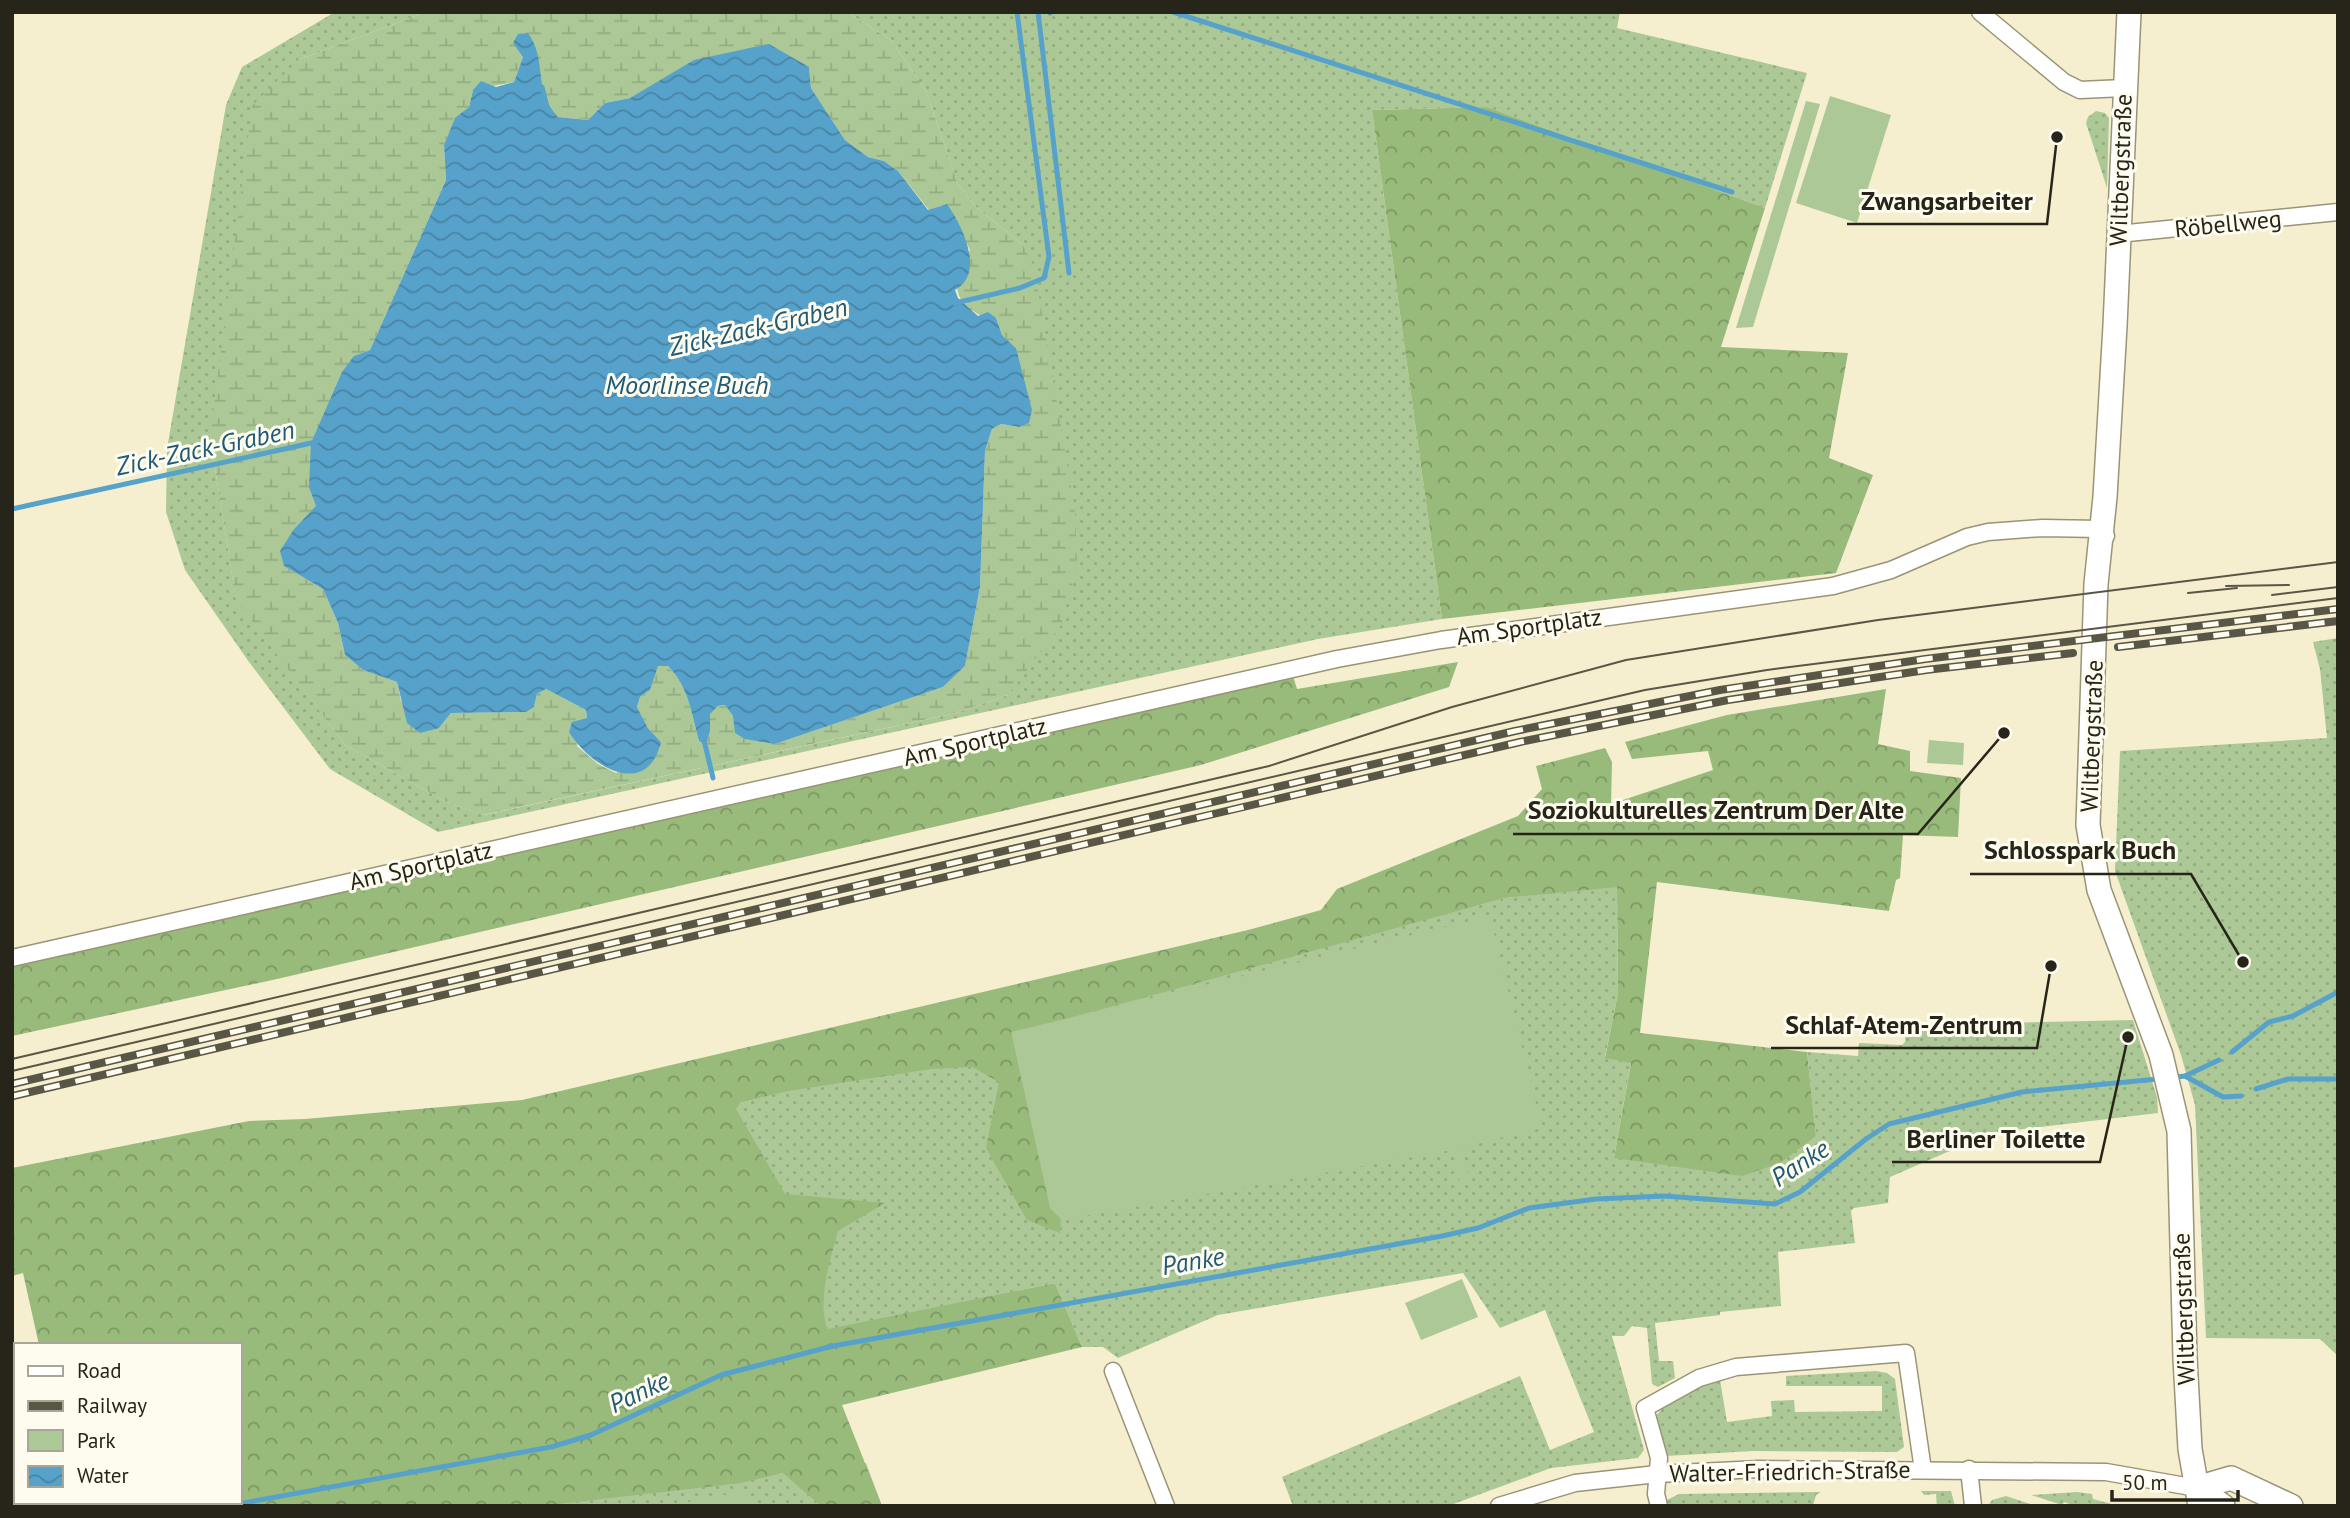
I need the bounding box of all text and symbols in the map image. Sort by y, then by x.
street label: Wiltbergstraße [2102,93,2139,247]
callout: Zwangsarbeiter [1847,177,2047,224]
text: Zwangsarbeiter [1861,184,2034,217]
street label: Röbellweg [2173,202,2283,245]
water label: Zick-Zack-Graben [664,290,850,363]
water label: Moorlinse Buch [605,368,769,401]
water label: Zick-Zack-Graben [111,412,298,483]
street label: Am Sportplatz [1454,601,1604,652]
street label: Wiltbergstraße [2073,659,2110,813]
street label: Am Sportplatz [900,710,1050,773]
callout: Soziokulturelles Zentrum Der Alte [1513,787,1918,834]
text: Soziokulturelles Zentrum Der Alte [1528,793,1904,826]
callout: Schlosspark Buch [1970,827,2191,874]
text: Schlosspark Buch [1984,833,2176,866]
street label: Am Sportplatz [346,834,496,897]
callout: Schlaf-Atem-Zentrum [1771,1001,2037,1048]
text: Schlaf-Atem-Zentrum [1785,1008,2023,1041]
callout: Berliner Toilette [1892,1115,2100,1162]
text: Berliner Toilette [1907,1122,2085,1155]
water label: Panke [1764,1132,1835,1194]
street label: Wiltbergstraße [2165,1232,2202,1386]
water label: Panke [1159,1239,1227,1282]
legend [14,1343,242,1504]
text: Road [77,1357,121,1384]
water label: Panke [603,1363,674,1420]
text: Railway [77,1392,147,1419]
text: Park [77,1427,116,1454]
street label: Walter-Friedrich-Straße [1669,1454,1911,1489]
scale bar [2112,1458,2238,1502]
text: Water [77,1462,129,1489]
text: 50 m [2122,1469,2168,1496]

